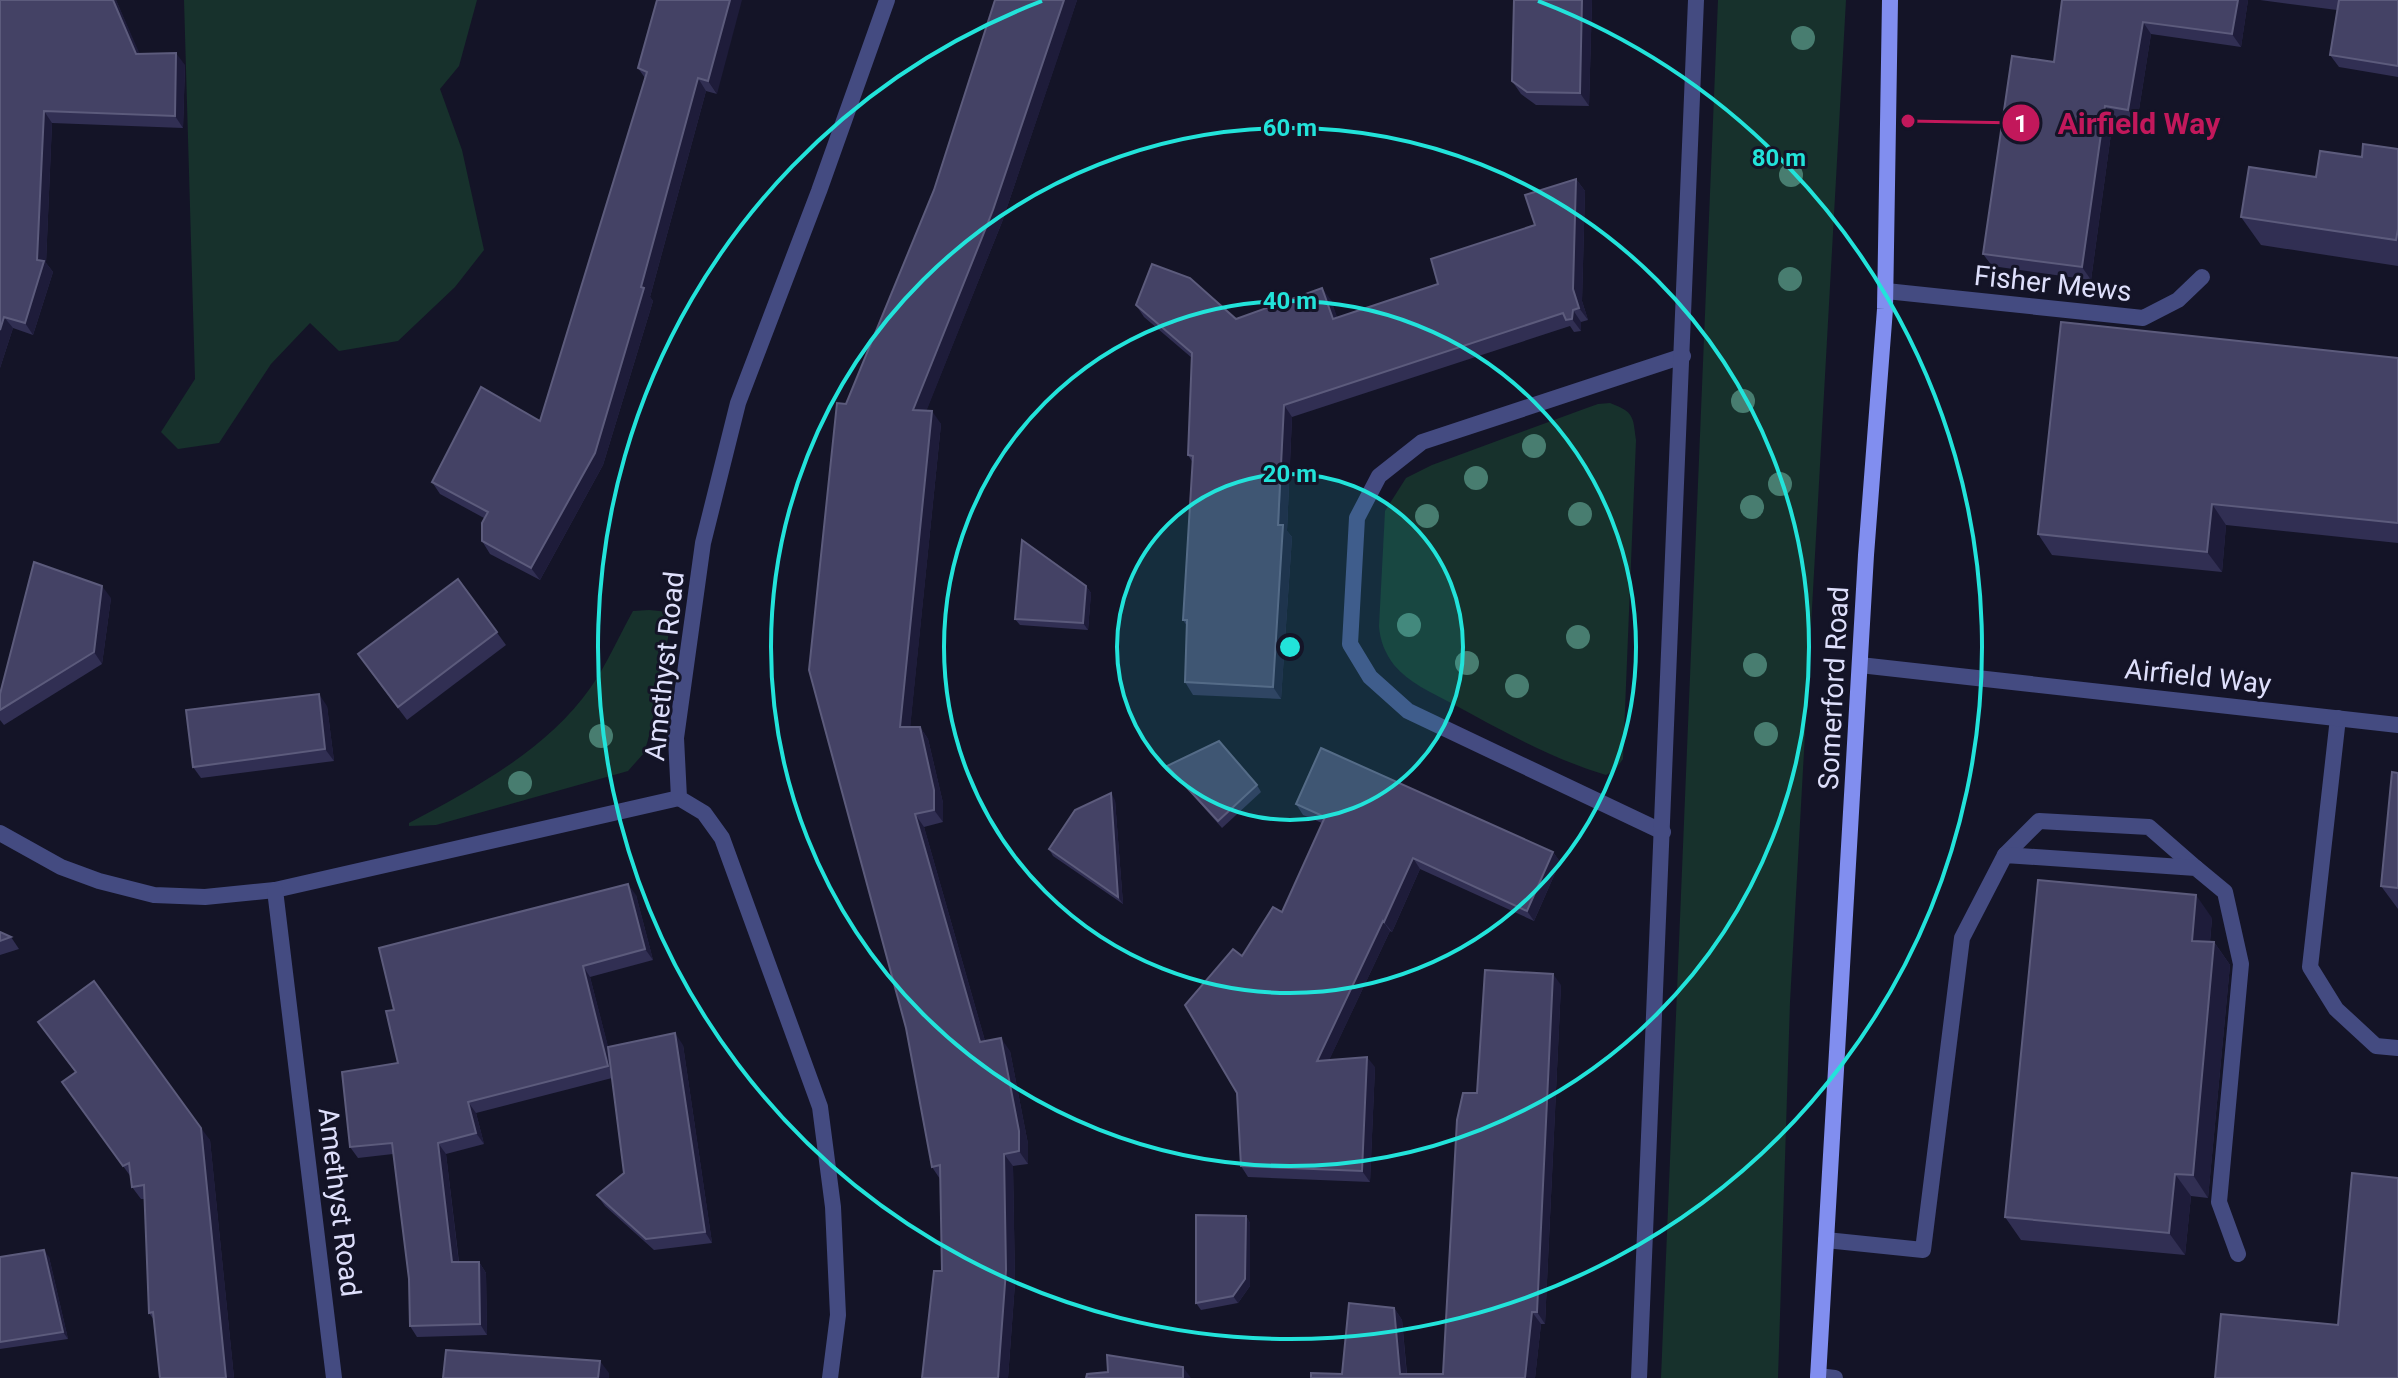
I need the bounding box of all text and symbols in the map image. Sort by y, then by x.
callout: Airfield Way [2001,96,2236,150]
text: Airfield Way [2058,106,2221,141]
text: 1 [2014,110,2028,138]
text: 60 m [1263,114,1317,142]
text: 80 m [1752,144,1806,172]
street label: Fisher Mews [1973,259,2133,308]
text: 40 m [1263,287,1317,315]
text: 20 m [1263,460,1317,488]
street label: Amethyst Road [638,570,691,762]
street label: Somerford Road [1812,585,1855,791]
centre of rings [1276,633,1304,661]
street label: Airfield Way [2123,652,2273,701]
street label: Amethyst Road [312,1106,367,1299]

